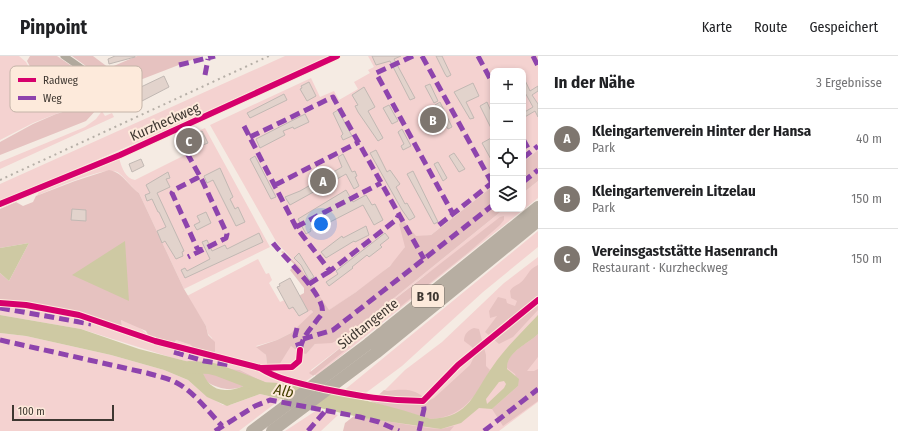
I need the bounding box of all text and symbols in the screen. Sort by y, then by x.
text: Pinpoint [20,16,87,39]
text: Karte [702,19,732,36]
text: Route [754,19,787,36]
text: Gespeichert [809,19,878,36]
legend [10,66,142,112]
map controls [490,68,526,212]
button: + [490,68,526,104]
text: In der Nähe [554,72,635,93]
text: Radweg [43,74,79,87]
text: 3 Ergebnisse [816,75,882,90]
text: Weg [43,92,63,105]
street label: Kurzheckweg [128,99,203,145]
button: − [490,104,526,140]
pin: B [420,105,446,135]
text: Kleingartenverein Hinter der Hansa [592,122,811,140]
pin: C [176,126,202,156]
text: A [563,131,571,146]
text: 40 m [856,131,882,146]
button: locate [490,140,526,176]
text: Park [592,140,615,155]
pin: A [310,166,336,196]
button: layers [490,176,526,212]
text: Kleingartenverein Litzelau [592,182,756,200]
text: B [563,191,571,206]
text: 150 m [851,191,882,206]
text: Park [592,200,615,215]
your location [311,214,331,234]
text: Vereinsgaststätte Hasenranch [592,242,778,260]
text: C [564,251,570,266]
text: 150 m [851,251,882,266]
text: Restaurant · Kurzheckweg [592,260,728,275]
road number: B 10 [412,285,444,307]
street label: Südtangente [334,295,402,353]
water label: Alb [272,380,296,402]
scale bar [12,403,114,422]
text: 100 m [18,405,45,418]

